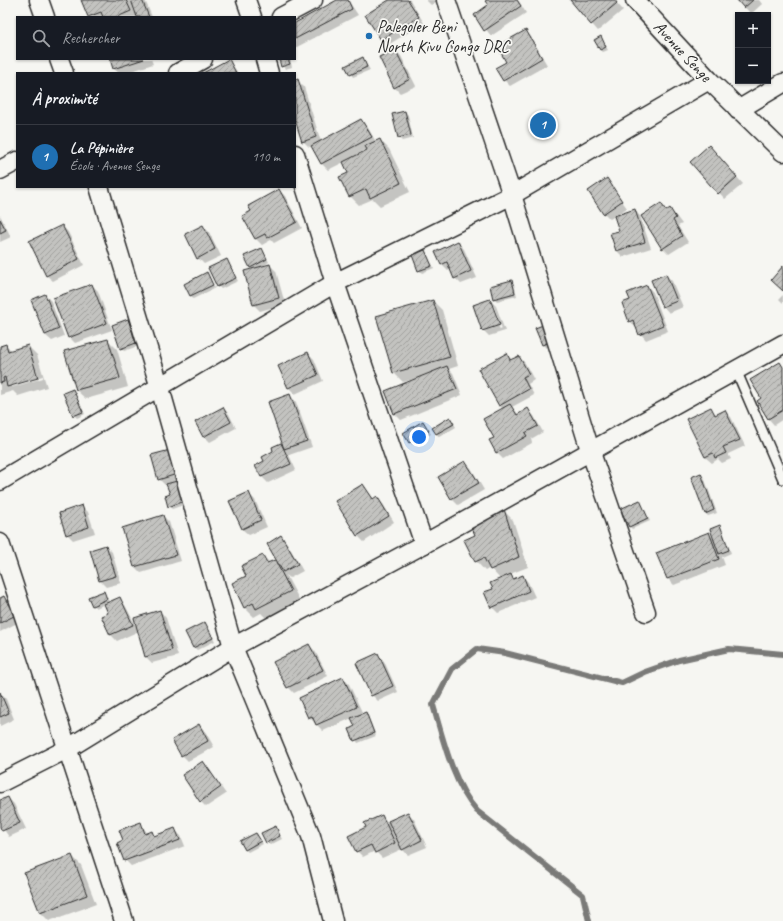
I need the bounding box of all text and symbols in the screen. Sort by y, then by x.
map controls [735,12,771,84]
button: + [735,12,771,48]
search box [16,16,296,60]
place label: Palegoler Beni North Kivu Congo DRC [377,16,511,57]
street label: Avenue Senge [649,16,717,87]
icon: search [30,27,52,49]
text: Rechercher [62,29,120,48]
marker: Palegoler Beni North Kivu Congo DRC [364,31,374,41]
button: − [735,48,771,84]
text: À proximité [32,88,97,109]
pin: 1 [530,110,556,140]
text: La Pépinière [70,139,132,158]
text: 1 [42,149,48,165]
text: 110 m [252,149,280,165]
text: École · Avenue Senge [70,158,159,174]
your location [409,427,429,447]

